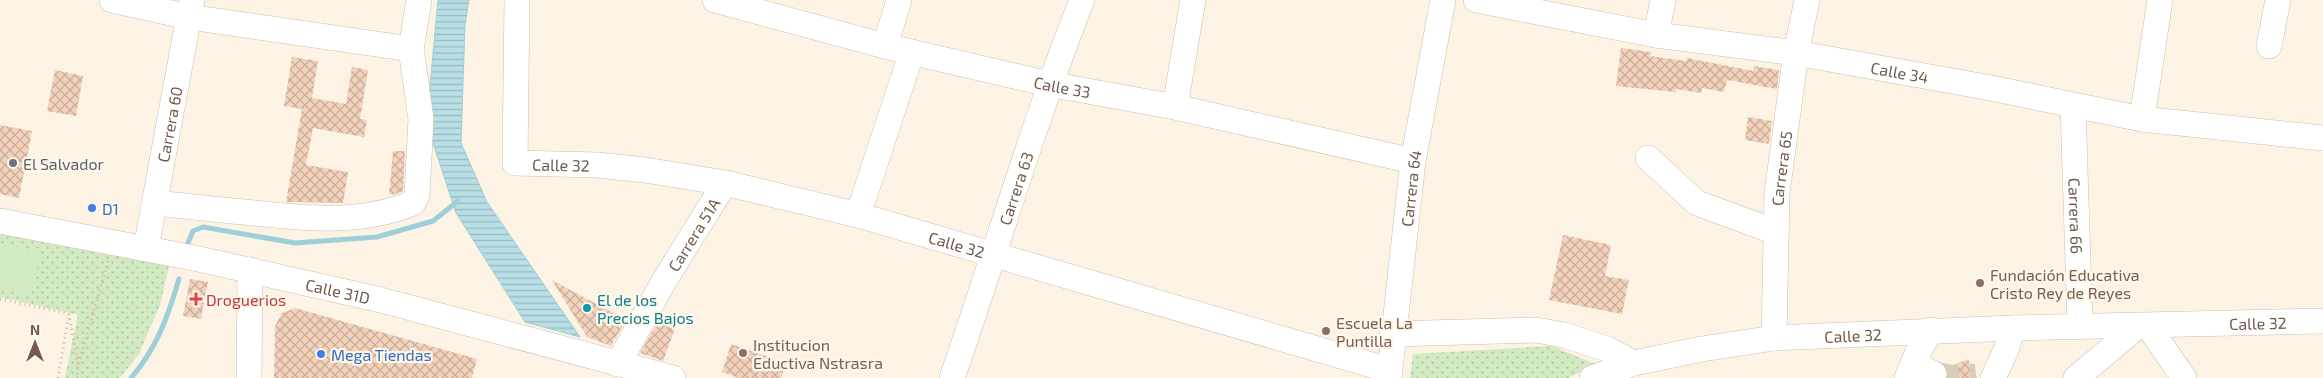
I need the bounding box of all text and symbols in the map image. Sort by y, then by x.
street label: Calle 34 [1869,57,1930,86]
street label: Calle 33 [1032,71,1092,101]
street label: Carrera 60 [153,85,185,164]
street label: Carrera 65 [1767,129,1795,206]
street label: Carrera 64 [1396,148,1424,227]
street label: Carrera 63 [994,149,1036,227]
place label: El Salvador [23,154,104,173]
street label: Calle 32 [532,154,590,174]
marker: El Salvador [7,157,19,169]
street label: Carrera 66 [2066,178,2087,254]
street label: Carrera 51A [663,194,723,274]
place label: D1 [102,199,119,218]
marker: D1 [86,202,98,214]
street label: Calle 32 [926,227,987,261]
place label: Fundación Educativa Cristo Rey de Reyes [1990,265,2140,302]
street label: Calle 31D [304,274,372,307]
marker: Fundación Educativa Cristo Rey de Reyes [1974,277,1986,289]
place label: Droguerios [206,290,286,309]
place label: El de los Precios Bajos [597,290,694,328]
marker: Droguerios [190,293,202,305]
marker: El de los Precios Bajos [581,302,593,314]
street label: Calle 32 [2229,312,2287,333]
place label: Escuela La Puntilla [1336,313,1413,350]
north arrow [10,318,60,368]
text: N [30,321,40,338]
street label: Calle 32 [1824,324,1882,345]
marker: Escuela La Puntilla [1320,325,1332,337]
place label: Institucion Eductiva Nstrasra [753,335,883,372]
place label: Mega Tiendas [331,345,432,364]
marker: Institucion Eductiva Nstrasra [737,347,749,359]
marker: Mega Tiendas [315,348,327,360]

